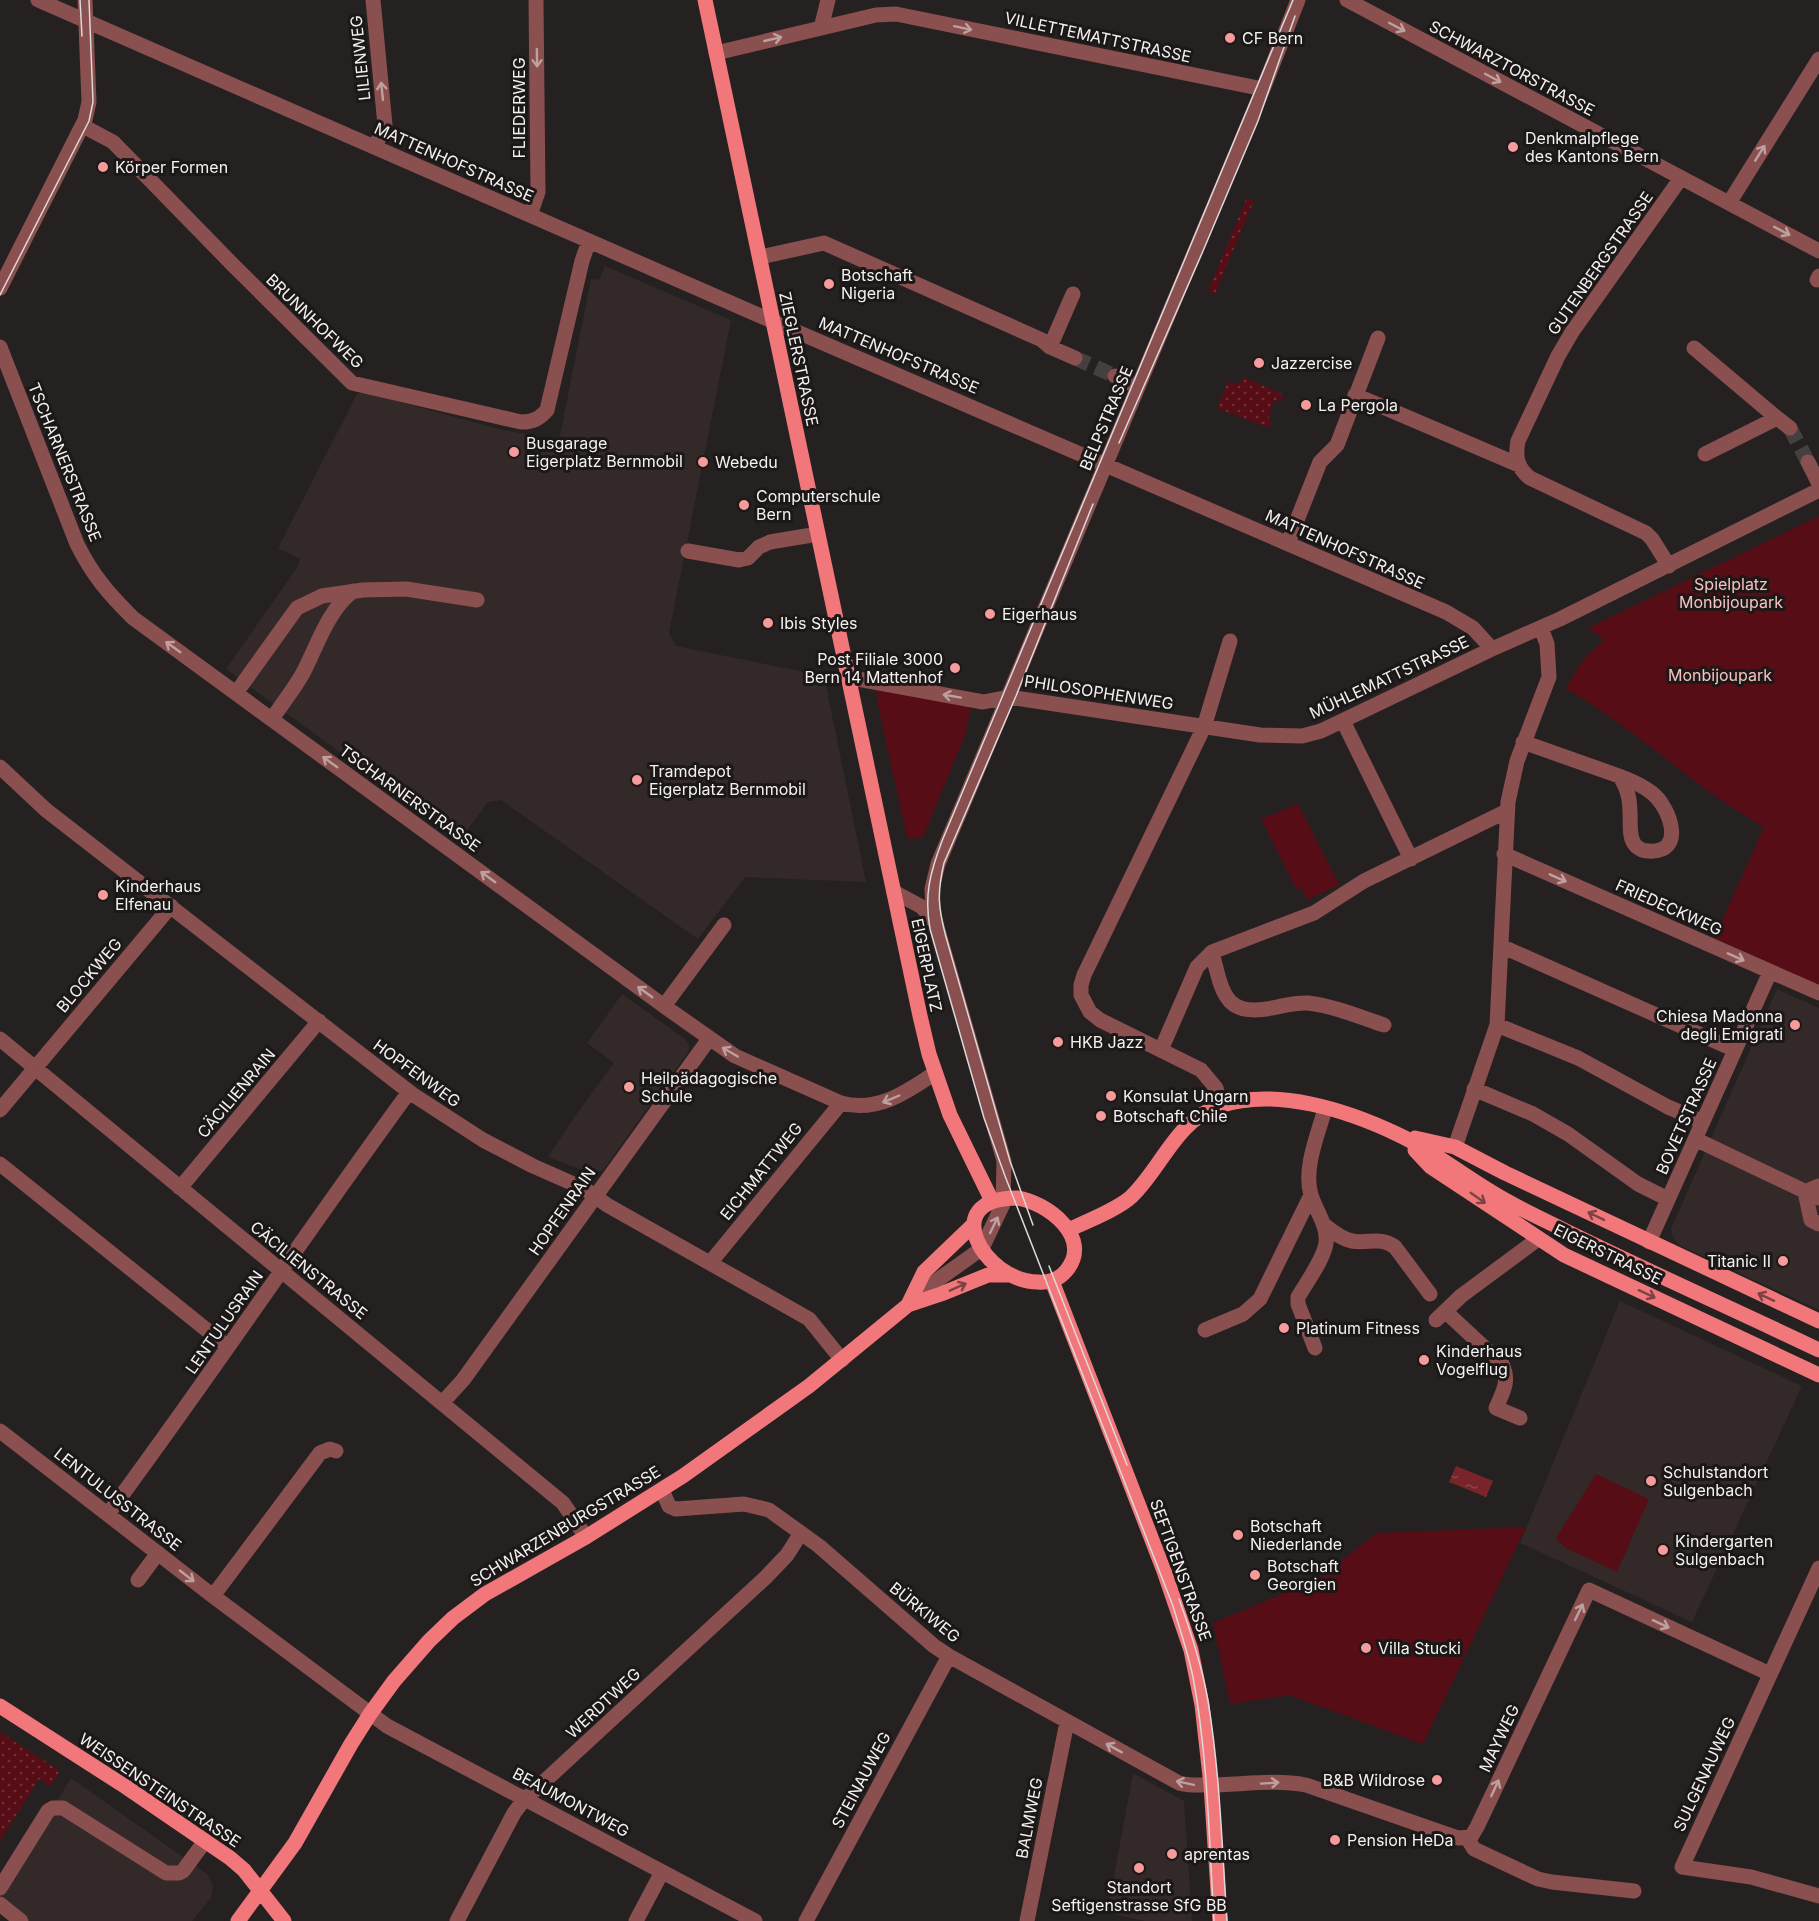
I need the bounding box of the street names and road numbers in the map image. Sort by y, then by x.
street label: VILLETTEMATTSTRASSE [1003,7,1193,67]
street label: LILIENWEG [346,14,374,102]
street label: SCHWARZTORSTRASSE [1426,16,1598,120]
street label: FLIEDERWEG [509,57,529,159]
street label: MATTENHOFSTRASSE [371,118,537,206]
street label: GUTENBERGSTRASSE [1543,188,1657,338]
street label: BRUNNHOFWEG [262,269,368,373]
street label: ZIEGLERSTRASSE [775,290,823,428]
street label: MATTENHOFSTRASSE [816,312,982,398]
street label: BELPSTRASSE [1075,363,1137,473]
street label: TSCHARNERSTRASSE [24,380,106,544]
street label: MATTENHOFSTRASSE [1262,505,1428,593]
street label: MÜHLEMATTSTRASSE [1306,631,1472,723]
street label: PHILOSOPHENWEG [1023,670,1175,714]
street label: TSCHARNERSTRASSE [336,740,484,856]
street label: FRIEDECKWEG [1613,875,1725,939]
street label: EIGERPLATZ [907,916,947,1014]
street label: BLOCKWEG [52,934,126,1016]
street label: HOPFENWEG [370,1035,464,1111]
street label: CÄCILIENRAIN [193,1044,279,1142]
street label: BOVETSTRASSE [1651,1055,1721,1177]
street label: EICHMATTWEG [716,1118,806,1224]
street label: HOPFENRAIN [524,1163,600,1259]
street label: CÄCILIENSTRASSE [246,1217,372,1323]
street label: EIGERSTRASSE [1551,1219,1665,1289]
street label: LENTULUSRAIN [181,1266,267,1378]
street label: LENTULUSSTRASSE [50,1443,186,1555]
street label: SCHWARZENBURGSTRASSE [466,1461,664,1591]
street label: SEFTIGENSTRASSE [1146,1496,1216,1644]
street label: BÜRKIWEG [886,1577,964,1647]
street label: WERDTWEG [562,1663,644,1743]
street label: MAYWEG [1475,1701,1523,1775]
street label: SULGENAUWEG [1669,1713,1739,1835]
street label: WEISSENSTEINSTRASSE [75,1728,245,1852]
street label: STEINAUWEG [827,1728,895,1832]
street label: BEAUMONTWEG [509,1763,633,1841]
street label: BALMWEG [1011,1776,1047,1860]

